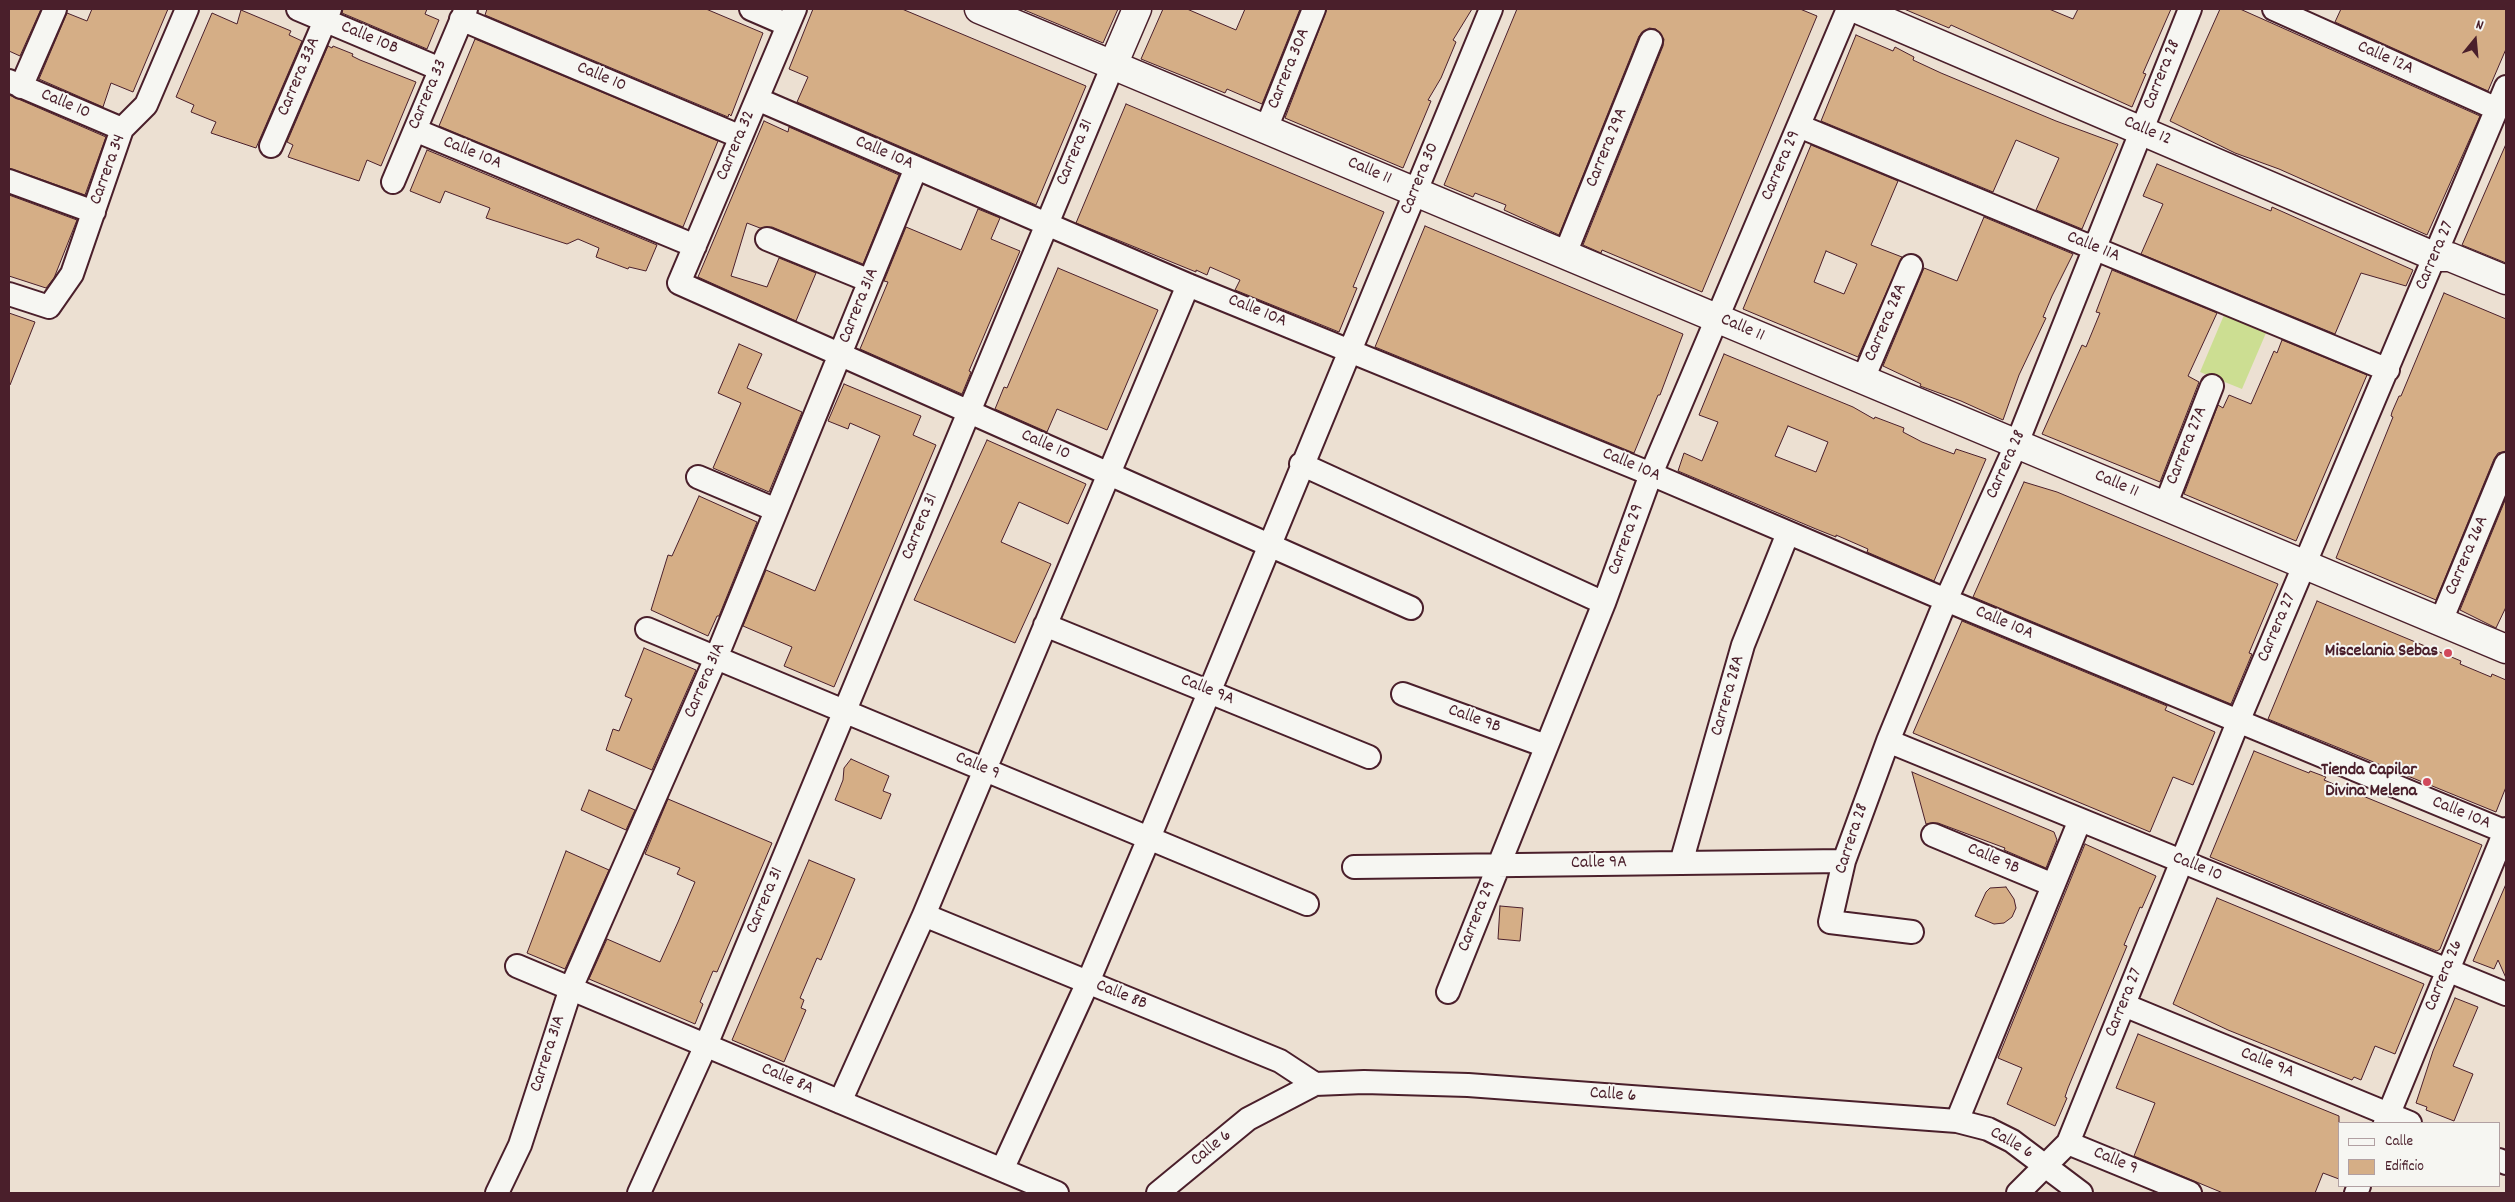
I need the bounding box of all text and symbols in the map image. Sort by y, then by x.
north arrow [2450,15,2500,65]
text: N [2473,15,2486,36]
street label: Calle 10B [337,17,401,61]
street label: Carrera 30A [1264,25,1316,113]
street label: Carrera 33A [274,34,326,120]
street label: Carrera 28 [2139,37,2187,113]
street label: Calle 12A [2353,37,2417,81]
street label: Carrera 33 [405,57,453,133]
street label: Calle 10 [573,58,629,98]
street label: Calle 10 [37,85,93,125]
street label: Carrera 29A [1582,105,1634,191]
street label: Carrera 32 [713,108,761,184]
street label: Calle 12 [2120,112,2174,152]
street label: Carrera 31 [1052,117,1100,189]
street label: Carrera 29 [1758,128,1806,204]
street label: Carrera 34 [86,132,132,208]
street label: Calle 10A [439,132,505,176]
street label: Calle 10A [851,132,917,176]
street label: Carrera 30 [1397,140,1445,218]
street label: Calle 11 [1344,153,1394,191]
street label: Carrera 27 [2412,218,2460,294]
street label: Calle 11A [2063,228,2123,268]
street label: Carrera 31A [835,265,885,347]
street label: Carrera 28A [1861,281,1913,365]
street label: Calle 10A [1224,290,1290,334]
street label: Calle 11 [1717,310,1767,348]
street label: Carrera 27A [2163,404,2213,488]
street label: Calle 10 [1017,426,1073,466]
street label: Carrera 28 [1982,427,2032,503]
street label: Calle 10A [1598,444,1664,488]
street label: Calle 11 [2091,466,2141,504]
street label: Carrera 31 [898,491,944,563]
street label: Carrera 29 [1604,502,1650,578]
street label: Carrera 26A [2442,513,2494,599]
street label: Carrera 27 [2254,590,2302,666]
street label: Calle 10A [1971,602,2037,646]
street label: Carrera 31A [681,640,731,722]
place label: Miscelania Sebas [2325,642,2438,664]
marker: Miscelania Sebas [2442,647,2454,659]
street label: Carrera 28A [1707,653,1751,739]
street label: Calle 9A [1177,670,1237,712]
street label: Calle 9B [1445,700,1503,740]
street label: Calle 9 [952,748,1002,786]
place label: Tienda Capilar Divina Melena [2321,761,2417,804]
marker: Tienda Capilar Divina Melena [2421,776,2433,788]
street label: Calle 10A [2428,792,2494,836]
street label: Carrera 28 [1831,801,1875,877]
street label: Calle 9B [1964,839,2022,881]
street label: Calle 10 [2169,848,2225,888]
street label: Calle 9A [1571,853,1627,875]
street label: Carrera 31 [742,865,790,937]
street label: Carrera 29 [1454,879,1502,955]
street label: Carrera 26 [2421,937,2469,1015]
street label: Carrera 27 [2101,965,2149,1041]
street label: Calle 8B [1092,976,1150,1016]
street label: Carrera 31A [526,1013,572,1095]
street label: Calle 9A [2237,1043,2297,1085]
street label: Calle 8A [757,1059,817,1101]
street label: Calle 6 [1589,1084,1637,1108]
legend [2338,1122,2500,1187]
street label: Calle 6 [1985,1123,2037,1165]
street label: Calle 6 [1187,1126,1237,1172]
text: Calle [2385,1131,2413,1153]
street label: Calle 9 [2090,1143,2140,1181]
text: Edificio [2385,1156,2424,1178]

